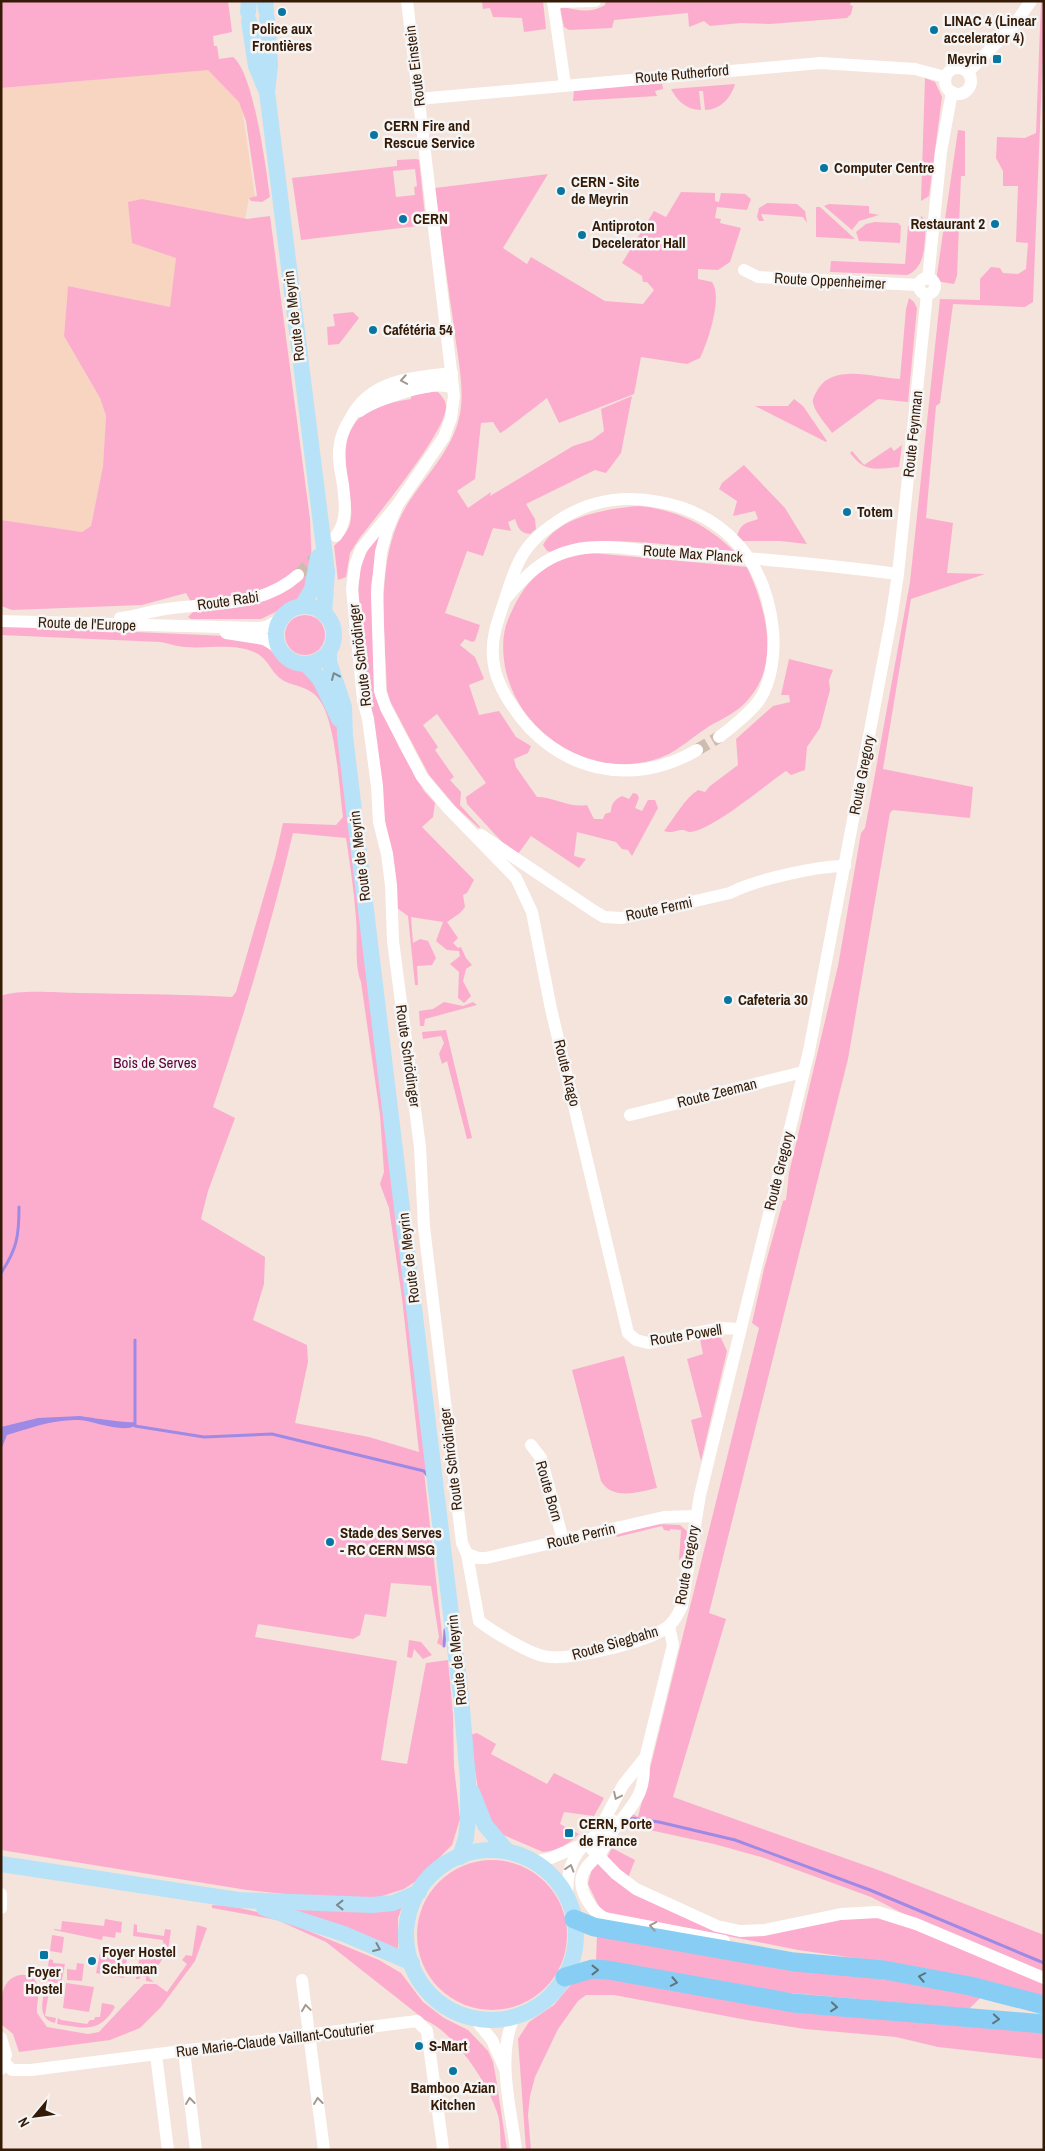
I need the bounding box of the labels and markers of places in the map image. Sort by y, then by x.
marker: Police aux Frontières [276,6,288,18]
place label: LINAC 4 (Linear accelerator 4) [944,10,1036,48]
place label: Police aux Frontières [252,18,313,56]
marker: LINAC 4 (Linear accelerator 4) [928,24,940,36]
place label: Meyrin [947,48,987,69]
marker: Meyrin [991,53,1003,65]
place label: CERN Fire and Rescue Service [384,115,475,153]
marker: CERN Fire and Rescue Service [368,129,380,141]
place label: Computer Centre [834,157,935,178]
marker: Computer Centre [818,162,830,174]
place label: CERN - Site de Meyrin [571,171,640,209]
marker: CERN - Site de Meyrin [555,185,567,197]
place label: CERN [413,208,448,229]
marker: CERN [397,213,409,225]
place label: Restaurant 2 [910,213,985,234]
place label: Antiproton Decelerator Hall [592,215,686,253]
marker: Restaurant 2 [989,218,1001,230]
marker: Antiproton Decelerator Hall [576,229,588,241]
place label: Cafétéria 54 [383,319,453,340]
marker: Cafétéria 54 [367,324,379,336]
place label: Totem [857,501,893,522]
marker: Totem [841,506,853,518]
place label: Cafeteria 30 [738,989,808,1010]
marker: Cafeteria 30 [722,994,734,1006]
place label: Stade des Serves - RC CERN MSG [340,1522,442,1560]
marker: Stade des Serves - RC CERN MSG [324,1536,336,1548]
place label: CERN, Porte de France [579,1813,652,1851]
marker: CERN, Porte de France [563,1827,575,1839]
place label: Foyer Hostel Schuman [102,1941,176,1979]
marker: Foyer Hostel [38,1949,50,1961]
marker: Foyer Hostel Schuman [86,1955,98,1967]
place label: Foyer Hostel [25,1961,63,1999]
place label: S-Mart [429,2035,467,2056]
marker: S-Mart [413,2040,425,2052]
marker: Bamboo Azian Kitchen [447,2065,459,2077]
place label: Bamboo Azian Kitchen [411,2077,495,2115]

